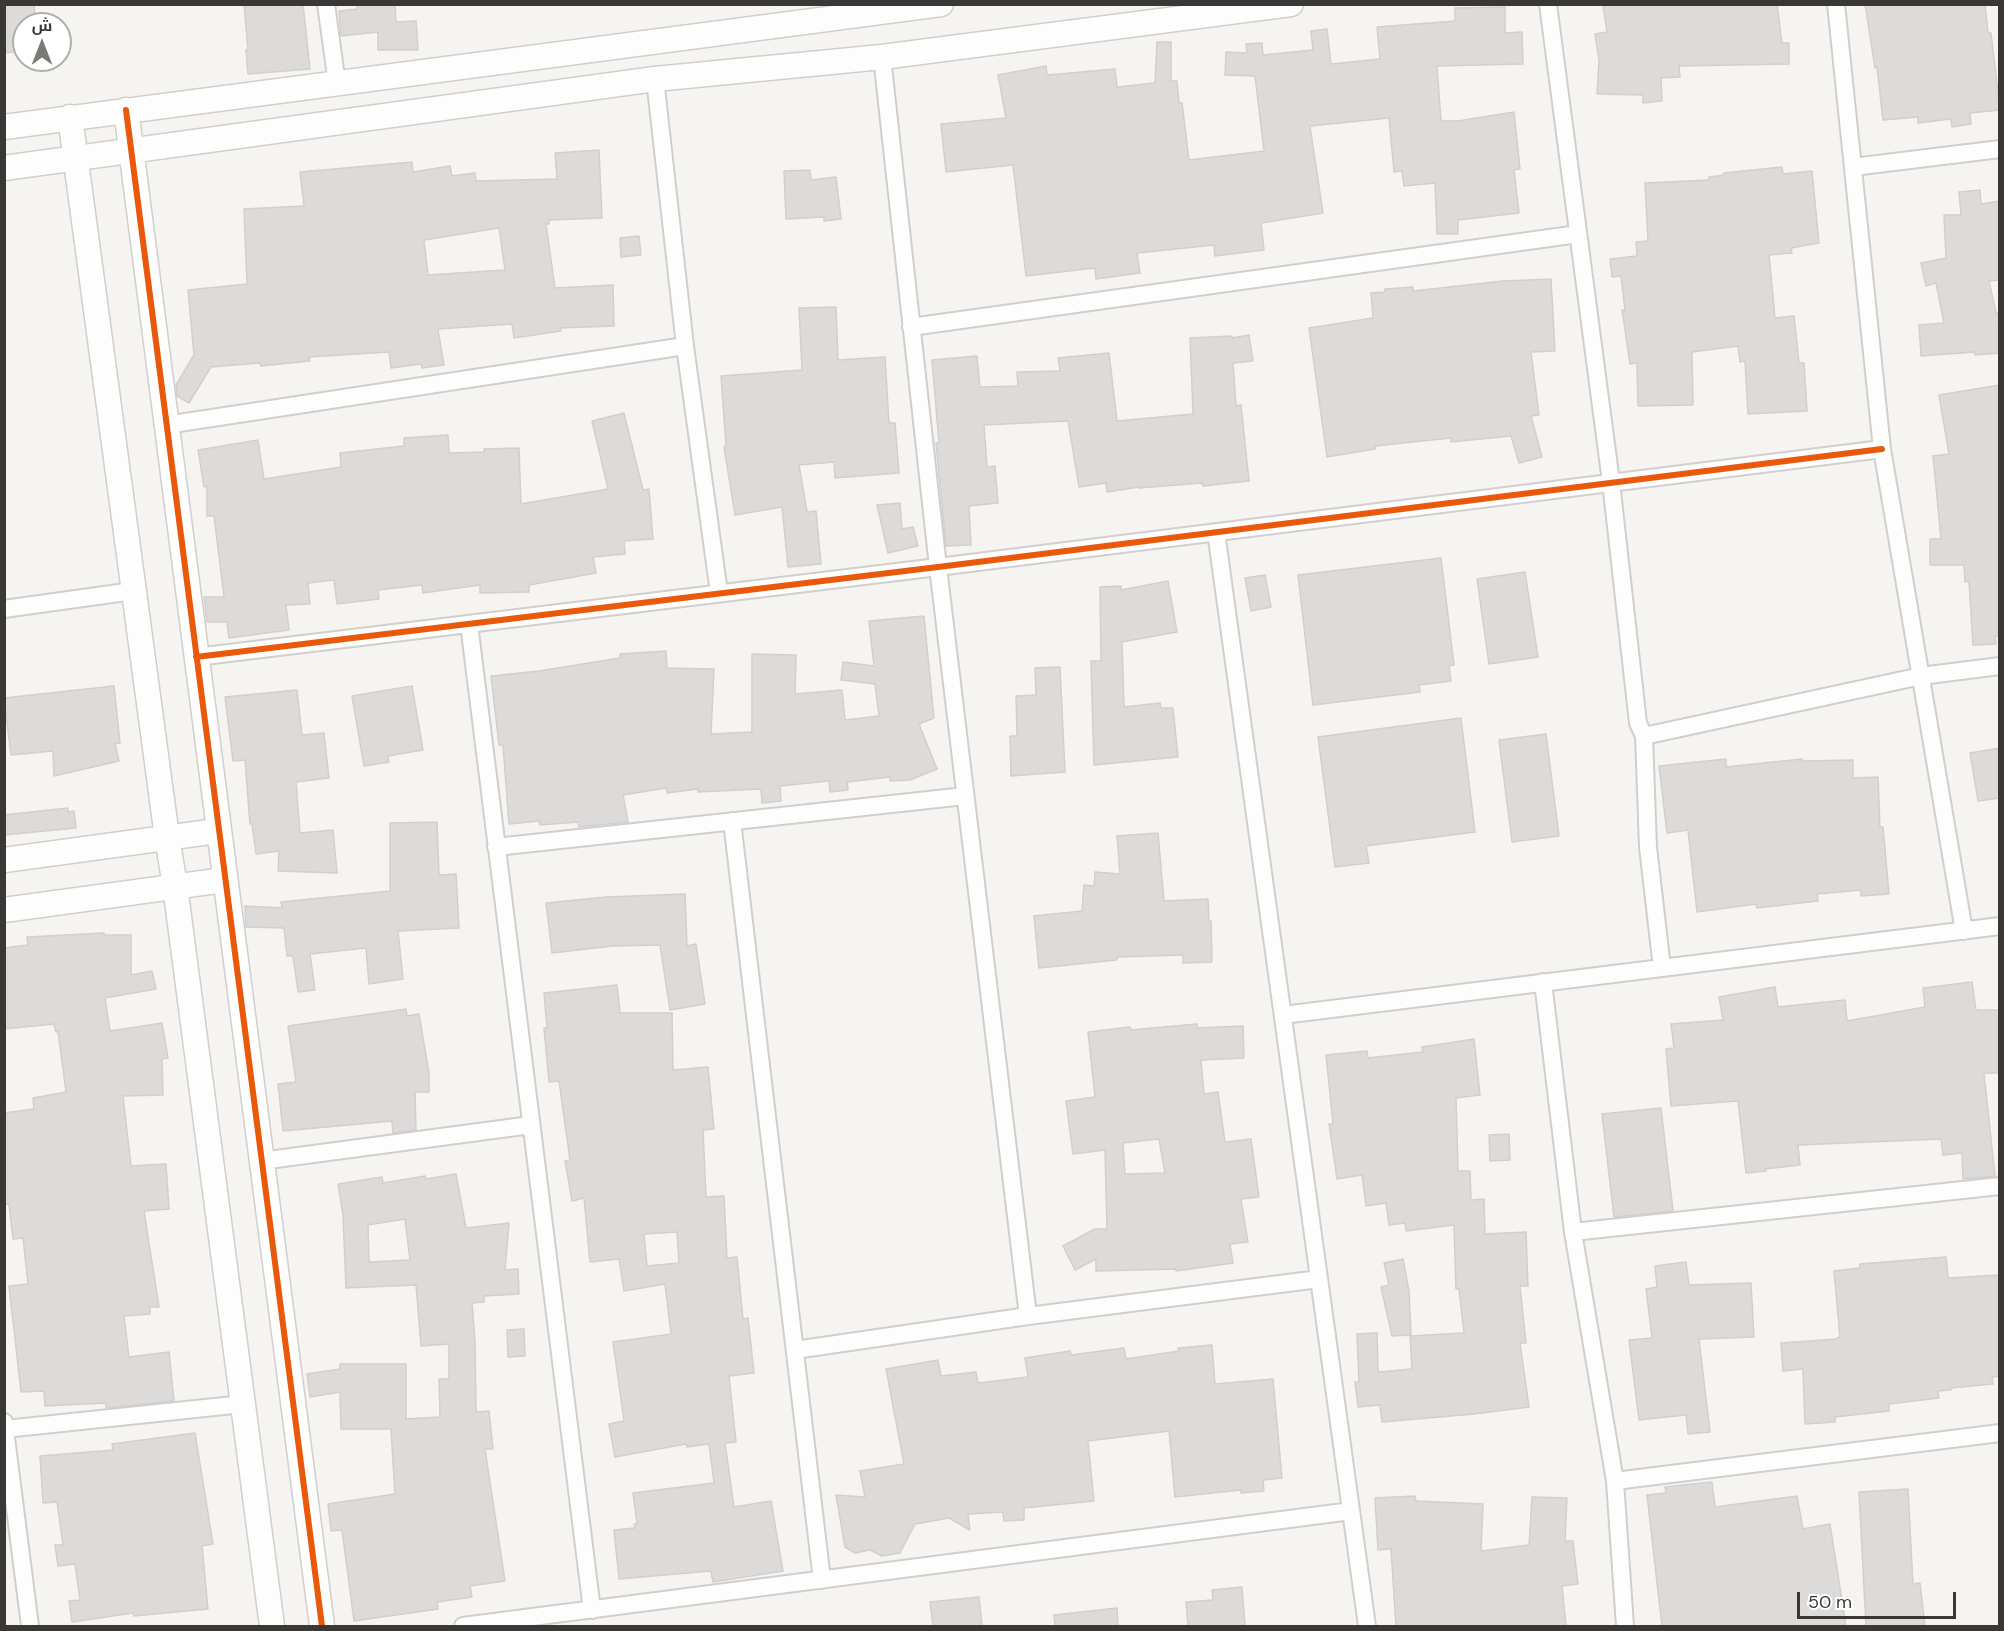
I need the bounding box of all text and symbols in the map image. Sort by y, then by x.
north arrow [12,12,72,72]
text: ش [32,15,52,36]
scale bar [1800,1580,1959,1618]
text: 50 m [1808,1590,1852,1614]

